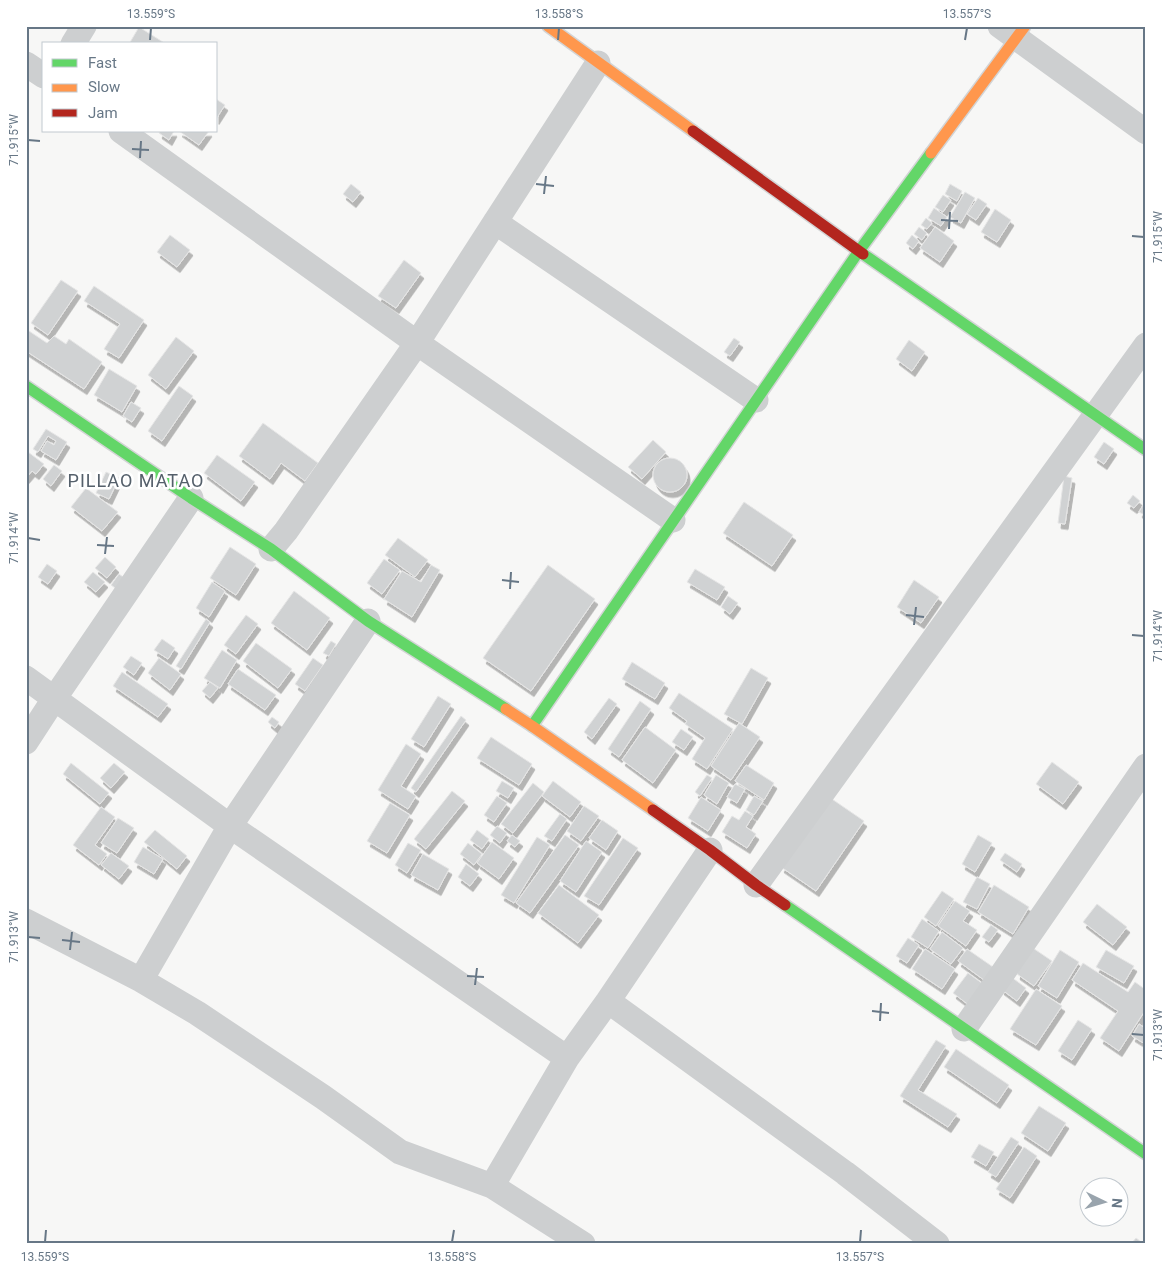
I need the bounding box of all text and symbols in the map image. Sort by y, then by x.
text: 13.559°S [127,7,175,21]
text: 13.558°S [535,7,583,21]
text: 13.557°S [943,7,991,21]
legend [42,42,218,132]
text: Fast [88,54,117,72]
text: Slow [88,78,120,96]
text: Jam [88,104,118,122]
text: 71.915°W [7,114,21,166]
text: 71.915°W [1151,211,1165,263]
district label: PILLAO MATAO [68,470,204,491]
text: 71.914°W [7,512,21,564]
text: 71.914°W [1151,610,1165,662]
text: 71.913°W [7,911,21,963]
text: 71.913°W [1151,1009,1165,1061]
north arrow [1080,1178,1130,1228]
text: N [1109,1198,1125,1209]
text: 13.559°S [21,1250,69,1264]
text: 13.558°S [428,1250,476,1264]
text: 13.557°S [836,1250,884,1264]

